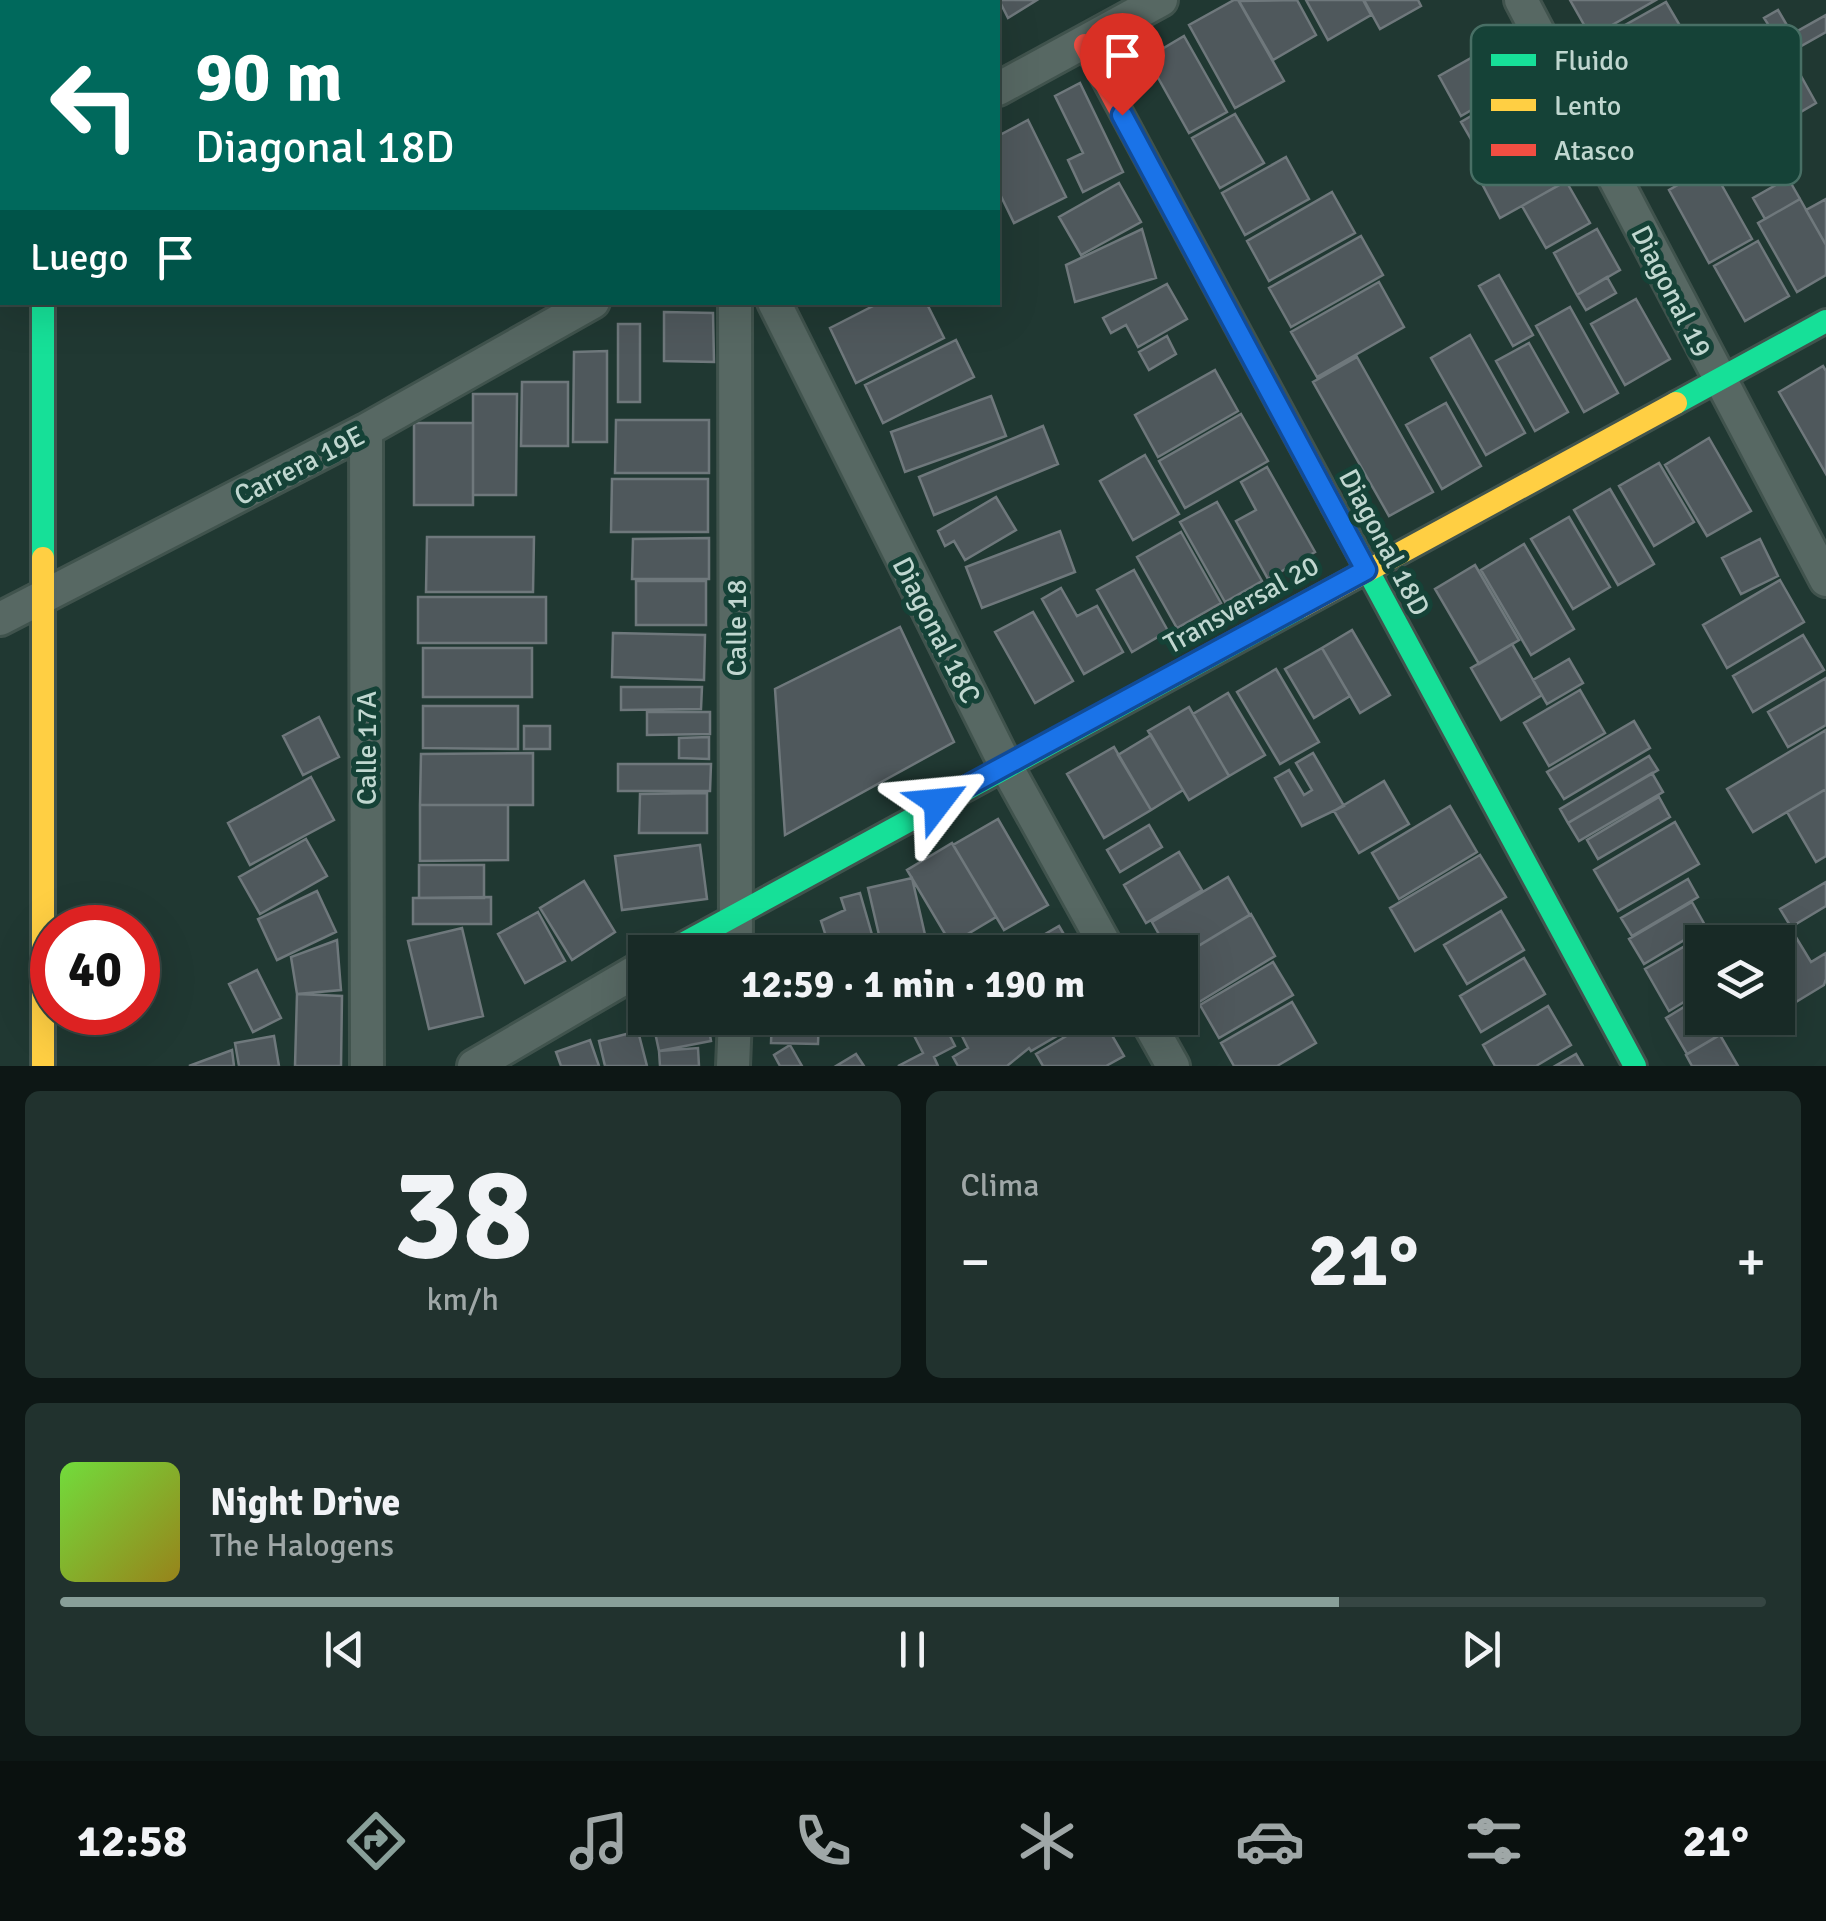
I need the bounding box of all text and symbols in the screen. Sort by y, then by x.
pin [1080,13,1165,116]
legend [1471,25,1801,185]
icon: arrive [1095,28,1150,83]
text: 90 m [195,34,343,120]
icon: left [30,40,160,170]
text: Fluido [1554,44,1629,78]
text: Lento [1554,89,1621,123]
text: Diagonal 18D [195,120,454,175]
text: Atasco [1554,134,1634,168]
street label: Diagonal 19 [1623,220,1719,363]
icon: arrive [148,230,203,285]
text: Luego [30,234,128,281]
street label: Carrera 19E [229,419,370,513]
street label: Diagonal 18D [1331,463,1437,622]
street label: Transversal 20 [1158,548,1325,661]
street label: Diagonal 18C [885,551,988,710]
street label: Calle 18 [720,579,754,677]
street label: Calle 17A [350,691,384,805]
position arrow [886,750,990,854]
speed limit sign: 40 [30,905,160,1035]
map controls [1685,925,1795,1035]
button: layers [1685,925,1795,1035]
text: 12:59 · 1 min · 190 m [741,961,1085,1008]
text: 38 [393,1135,533,1295]
text: Clima [961,1166,1039,1205]
text: 21° [1308,1214,1419,1307]
text: − [961,1228,990,1296]
text: + [1736,1228,1766,1296]
text: km/h [427,1280,499,1319]
text: Night Drive [210,1479,400,1526]
text: The Halogens [210,1526,394,1565]
icon: previous [317,1622,372,1677]
icon: pause [885,1622,940,1677]
icon: next [1454,1622,1509,1677]
icon: directions [341,1806,411,1876]
icon: music [564,1806,634,1876]
icon: phone [788,1806,858,1876]
icon: climate [1012,1806,1082,1876]
icon: car [1235,1806,1305,1876]
icon: filters [1459,1806,1529,1876]
text: 12:58 [77,1814,187,1869]
text: 21° [1683,1814,1749,1869]

